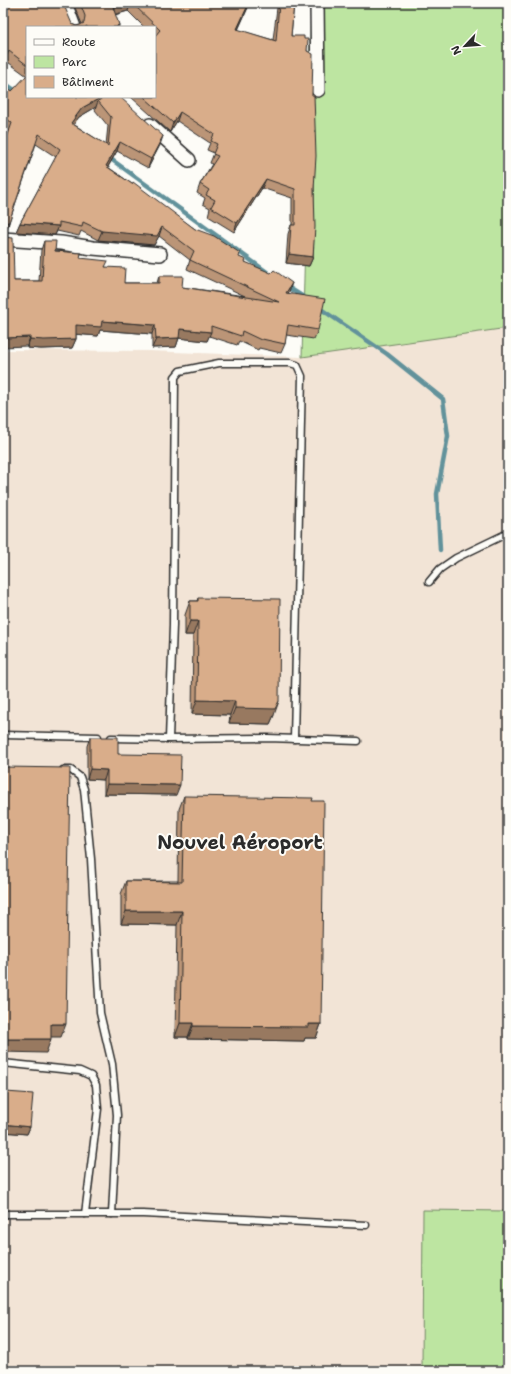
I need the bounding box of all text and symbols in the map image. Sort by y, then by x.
legend [26,26,156,98]
north arrow [445,26,485,66]
text: Route [62,34,96,50]
text: N [448,43,465,57]
text: Parc [62,54,87,70]
text: Bâtiment [62,74,114,90]
district label: Nouvel Aéroport [157,830,323,855]

